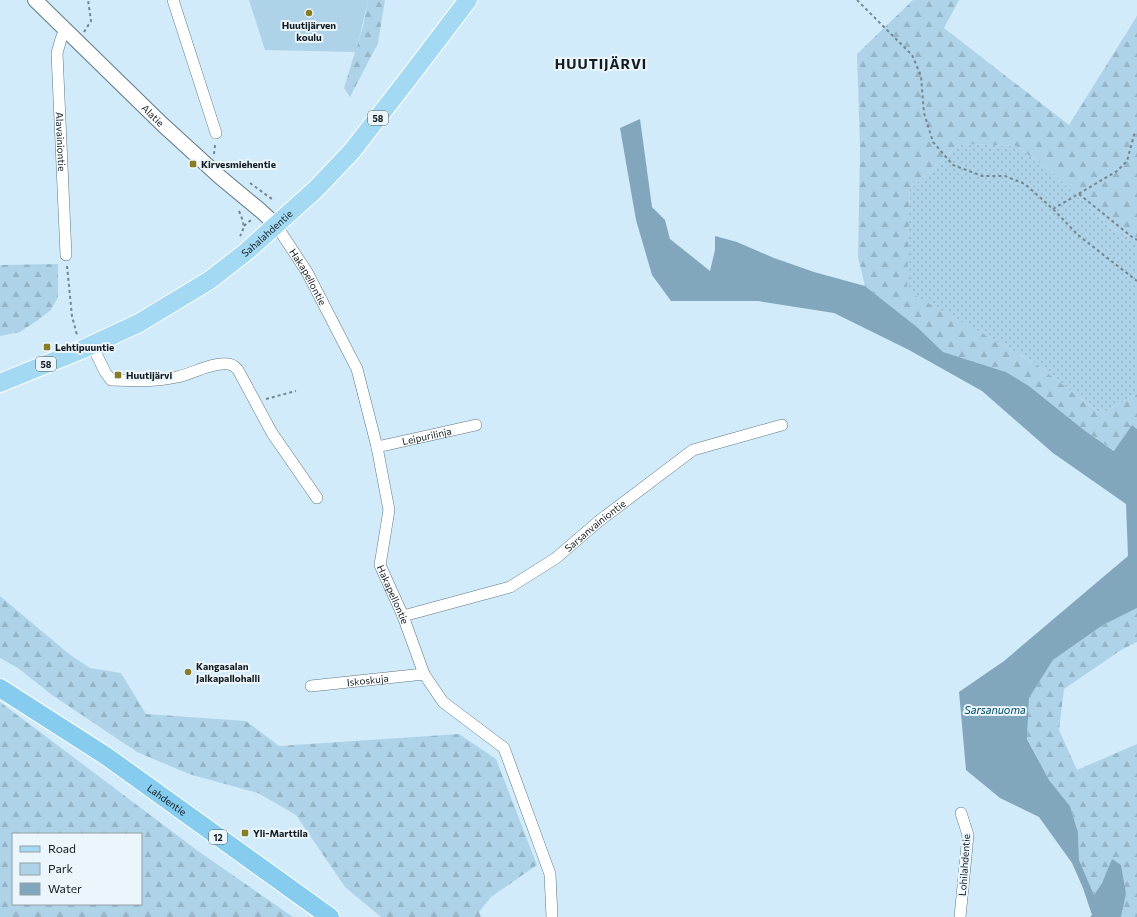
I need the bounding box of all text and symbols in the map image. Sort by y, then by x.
marker: Huutijärven koulu [304,8,314,18]
place label: Huutijärven koulu [282,19,336,43]
district label: HUUTIJÄRVI [555,55,647,72]
street label: Alatie [139,102,167,129]
road number: 58 [368,111,388,125]
street label: Alavainiontie [54,112,68,172]
place label: Kirvesmiehentie [201,158,276,170]
marker: Kirvesmiehentie [188,159,198,169]
street label: Sahalahdentie [239,207,295,259]
street label: Hakapellontie [287,246,329,307]
place label: Lehtipuuntie [55,341,114,353]
marker: Lehtipuuntie [42,342,52,352]
road number: 58 [36,357,56,371]
place label: Huutijärvi [126,369,172,381]
marker: Huutijärvi [113,370,123,380]
street label: Leipurilinja [401,425,453,447]
street label: Sarsanvainiontie [562,497,628,554]
street label: Hakapellontie [375,563,411,625]
place label: Kangasalan Jalkapallohalli [196,660,260,684]
marker: Kangasalan Jalkapallohalli [183,667,193,677]
street label: Iskoskuja [346,672,389,688]
water label: Sarsanuoma [964,703,1026,716]
street label: Lahdentie [145,782,189,818]
place label: Yli-Marttila [253,827,308,839]
marker: Yli-Marttila [240,828,250,838]
road number: 12 [209,830,227,844]
legend [12,833,142,905]
street label: Lohilahdentie [956,834,972,896]
text: Road [48,841,76,855]
text: Park [48,861,74,875]
text: Water [48,881,82,895]

